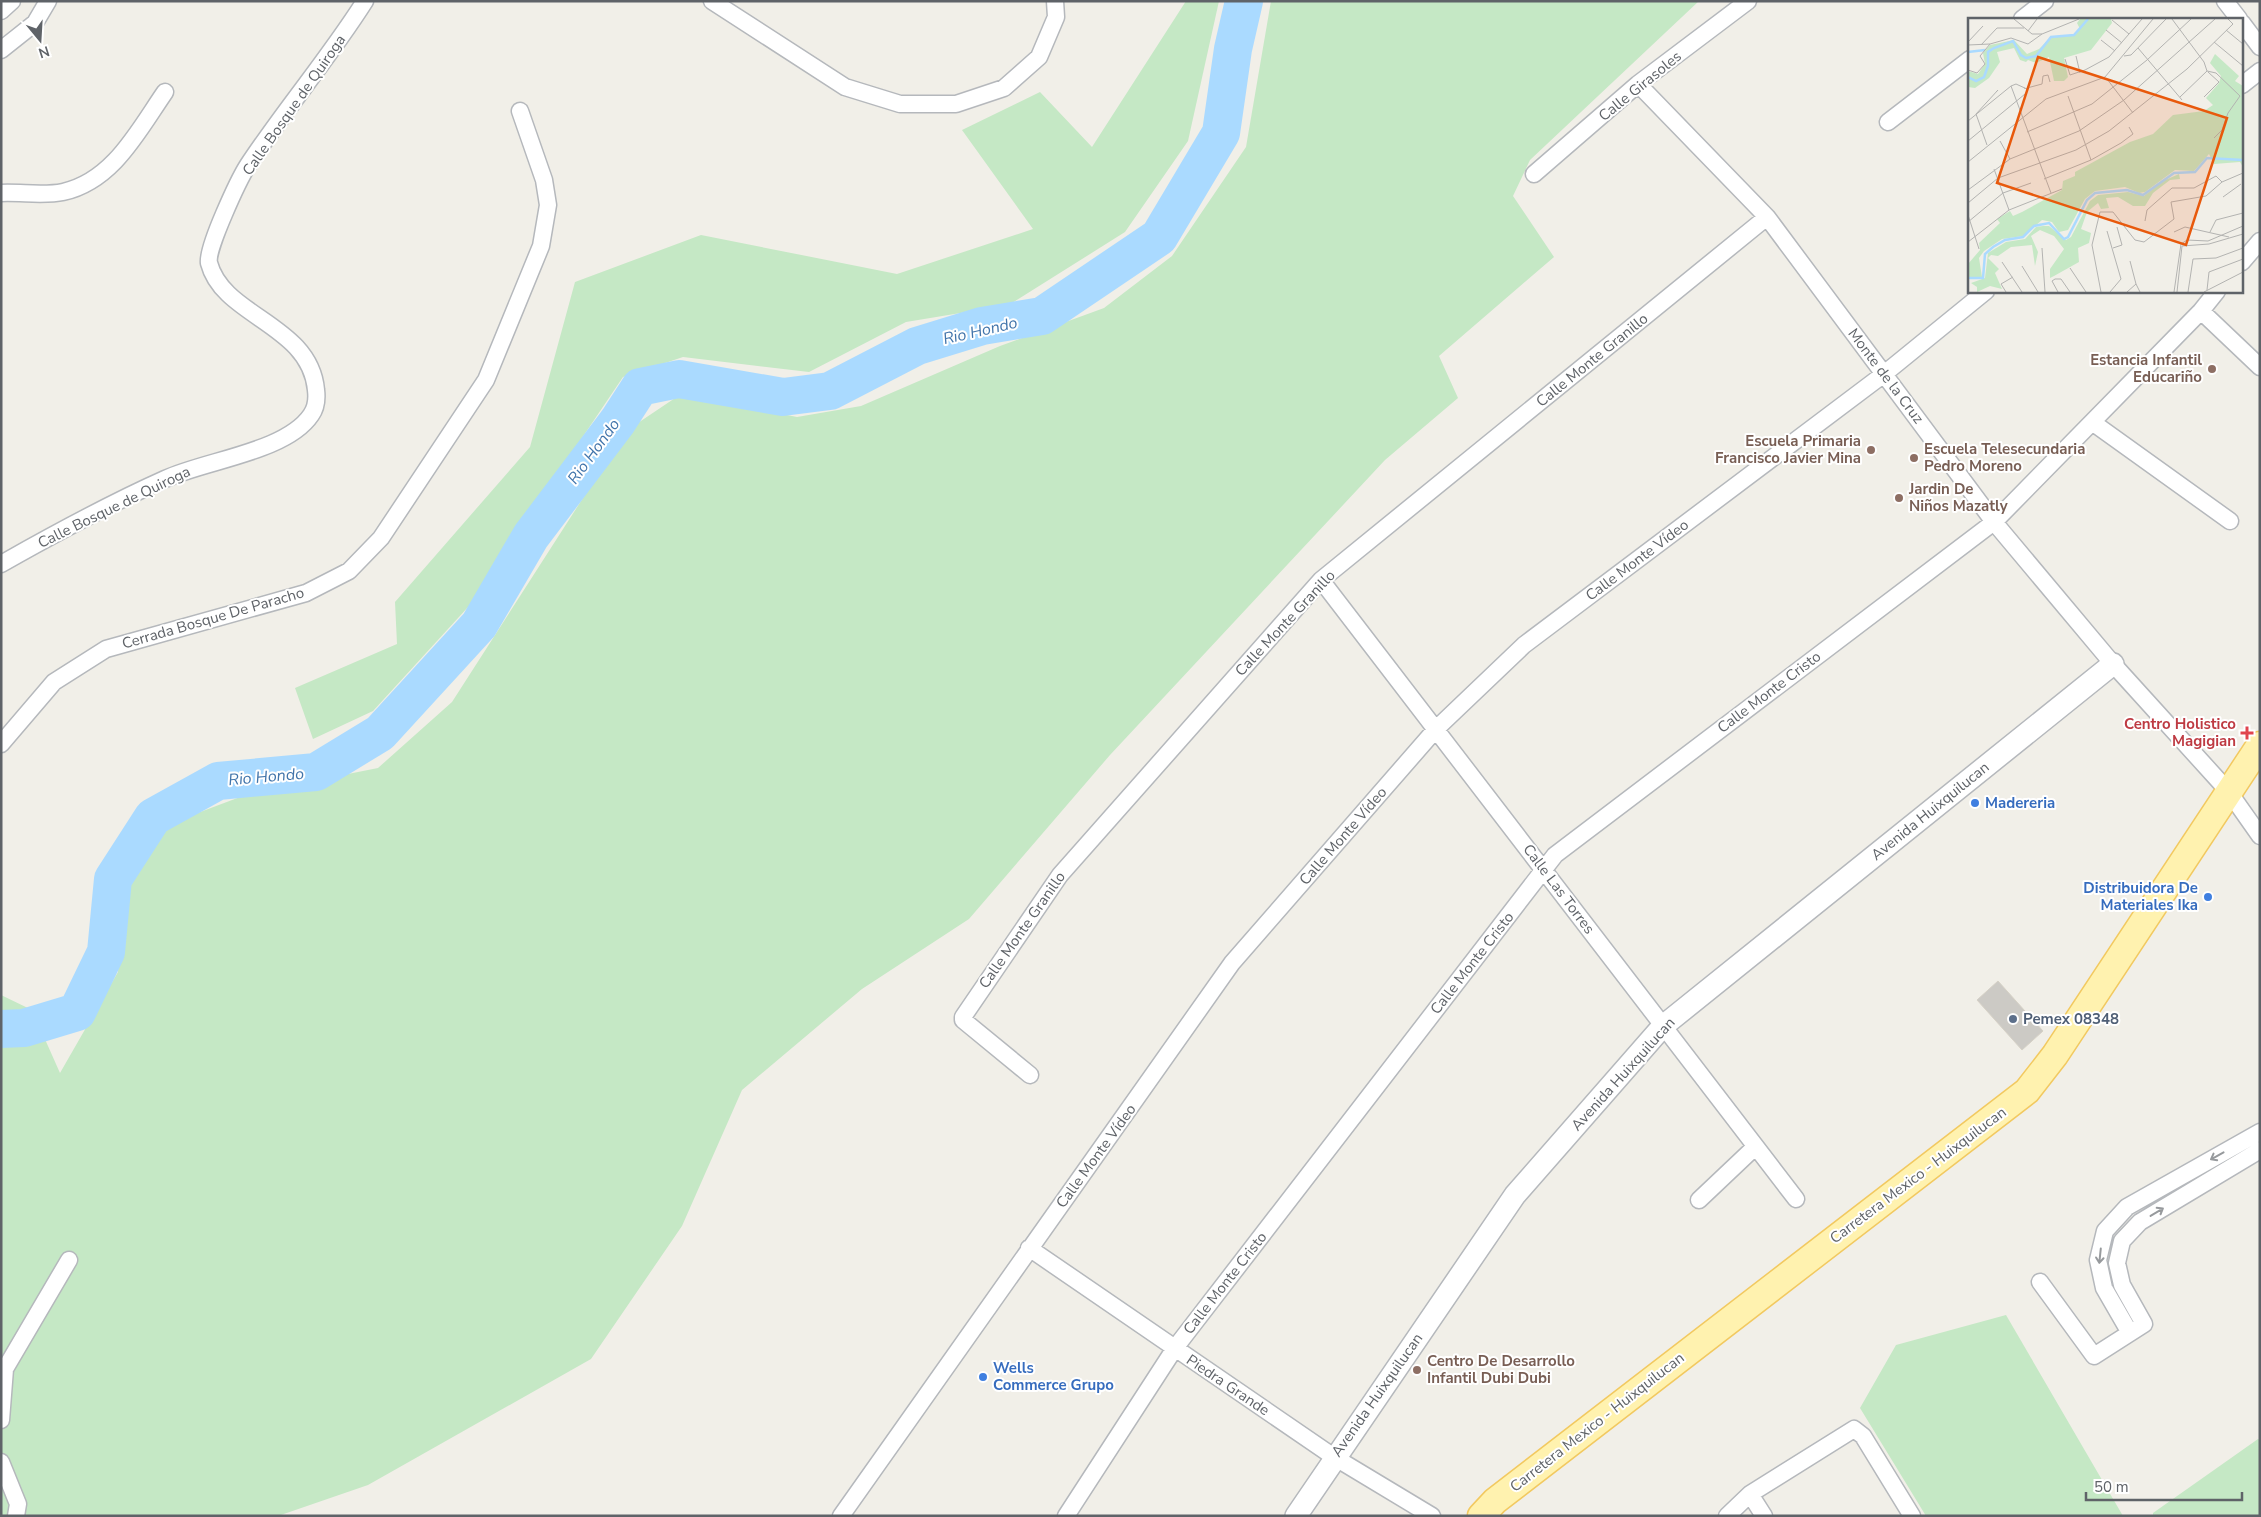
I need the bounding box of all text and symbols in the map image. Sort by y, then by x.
north arrow [15,15,65,65]
inset map [1968,18,2244,292]
street label: Calle Bosque de Quiroga [238,31,350,179]
text: N [36,41,52,63]
street label: Calle Girasoles [1594,46,1686,126]
street label: Calle Monte Granillo [1532,309,1652,411]
water label: Rio Hondo [941,312,1020,350]
street label: Monte de la Cruz [1844,324,1928,428]
place label: Estancia Infantil Educariño [2090,350,2202,387]
marker: Estancia Infantil Educariño [2206,363,2218,375]
water label: Rio Hondo [563,414,625,489]
place label: Escuela Primaria Francisco Javier Mina [1715,431,1861,468]
place label: Escuela Telesecundaria Pedro Moreno [1924,439,2085,476]
marker: Escuela Primaria Francisco Javier Mina [1865,444,1877,456]
marker: Escuela Telesecundaria Pedro Moreno [1908,452,1920,464]
street label: Calle Bosque de Quiroga [34,461,194,553]
place label: Jardin De Niños Mazatly [1908,479,2008,516]
marker: Jardin De Niños Mazatly [1893,492,1905,504]
street label: Calle Monte Vídeo [1581,515,1693,605]
street label: Calle Monte Granillo [1230,566,1340,680]
street label: Cerrada Bosque De Paracho [120,582,306,654]
street label: Calle Monte Cristo [1713,646,1825,738]
place label: Centro Holistico Magigian [2124,714,2236,751]
marker: Centro Holistico Magigian [2240,726,2254,740]
street label: Avenida Huixquilucan [1867,757,1993,865]
water label: Rio Hondo [227,763,305,791]
street label: Calle Monte Vídeo [1295,783,1391,889]
place label: Madereria [1985,793,2055,813]
marker: Madereria [1969,797,1981,809]
street label: Calle Las Torres [1519,840,1599,938]
street label: Calle Monte Granillo [974,868,1070,992]
place label: Distribuidora De Materiales Ika [2083,878,2198,915]
marker: Distribuidora De Materiales Ika [2202,891,2214,903]
street label: Calle Monte Cristo [1426,908,1518,1018]
place label: Pemex 08348 [2023,1009,2119,1029]
street label: Avenida Huixquilucan [1567,1013,1679,1135]
marker: Pemex 08348 [2007,1013,2019,1025]
street label: Calle Monte Vídeo [1051,1100,1141,1212]
street label: Carretera Mexico - Huixquilucan [1826,1102,2010,1248]
one-way arrow [2210,1151,2225,1161]
one-way arrow [2150,1206,2164,1216]
street label: Calle Monte Cristo [1179,1228,1271,1338]
one-way arrow [2095,1248,2105,1264]
street label: Avenida Huixquilucan [1327,1329,1427,1461]
street label: Carretera Mexico - Huixquilucan [1506,1348,1688,1496]
street label: Piedra Grande [1183,1350,1273,1420]
place label: Centro De Desarrollo Infantil Dubi Dubi [1427,1351,1575,1388]
place label: Wells Commerce Grupo [993,1358,1114,1395]
marker: Centro De Desarrollo Infantil Dubi Dubi [1411,1364,1423,1376]
marker: Wells Commerce Grupo [977,1371,989,1383]
scale bar [2086,1470,2242,1502]
text: 50 m [2094,1477,2129,1497]

